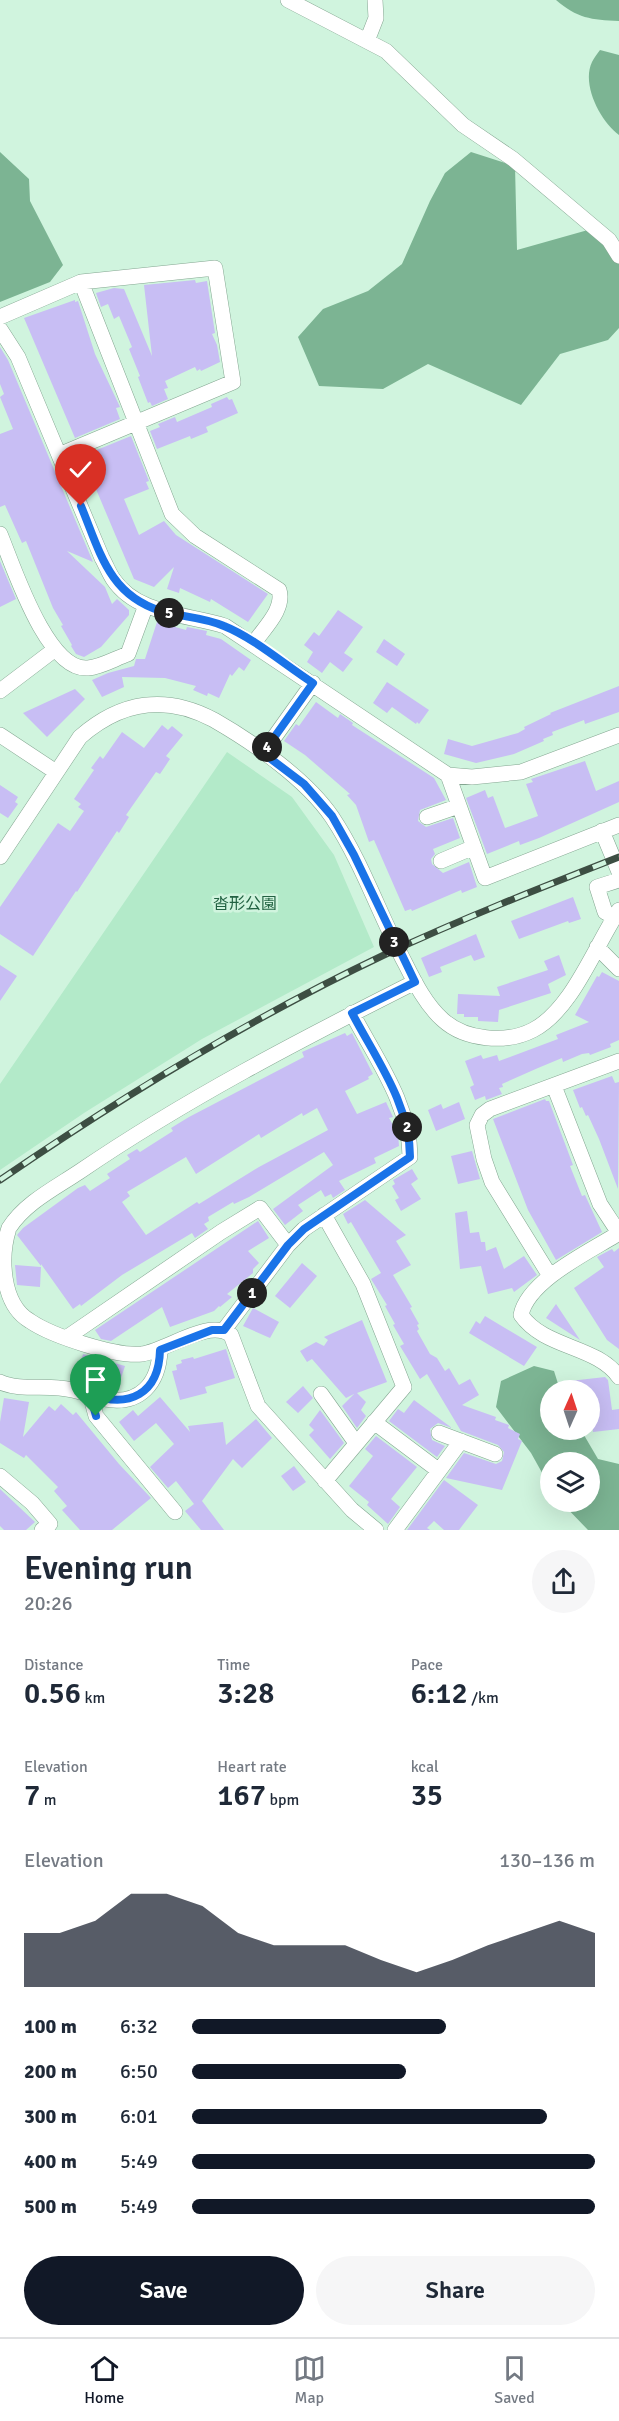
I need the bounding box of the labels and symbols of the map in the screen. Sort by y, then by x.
pin [55,444,106,506]
pin: 5 [154,598,184,628]
pin: 4 [252,732,282,762]
park label: 沓形公園 [213,894,277,914]
pin: 3 [379,927,409,957]
pin: 2 [392,1112,422,1142]
pin: 1 [237,1278,267,1308]
pin [70,1354,121,1416]
north arrow [540,1380,600,1440]

